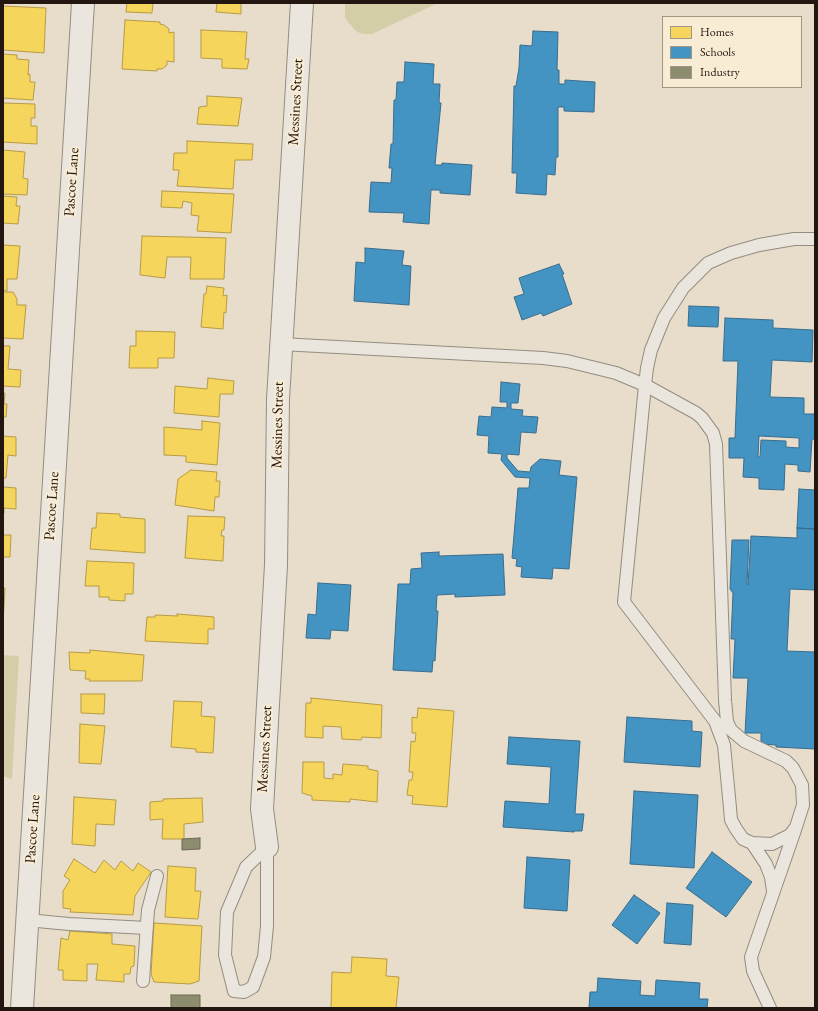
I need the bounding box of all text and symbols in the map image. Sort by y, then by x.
legend [662,16,802,88]
text: Homes [700,24,734,40]
text: Schools [700,44,735,60]
street label: Messines Street [285,58,307,146]
text: Industry [700,64,740,80]
street label: Pascoe Lane [61,147,83,217]
street label: Messines Street [268,381,288,469]
street label: Pascoe Lane [41,471,63,541]
street label: Messines Street [254,705,276,793]
street label: Pascoe Lane [22,794,44,864]

